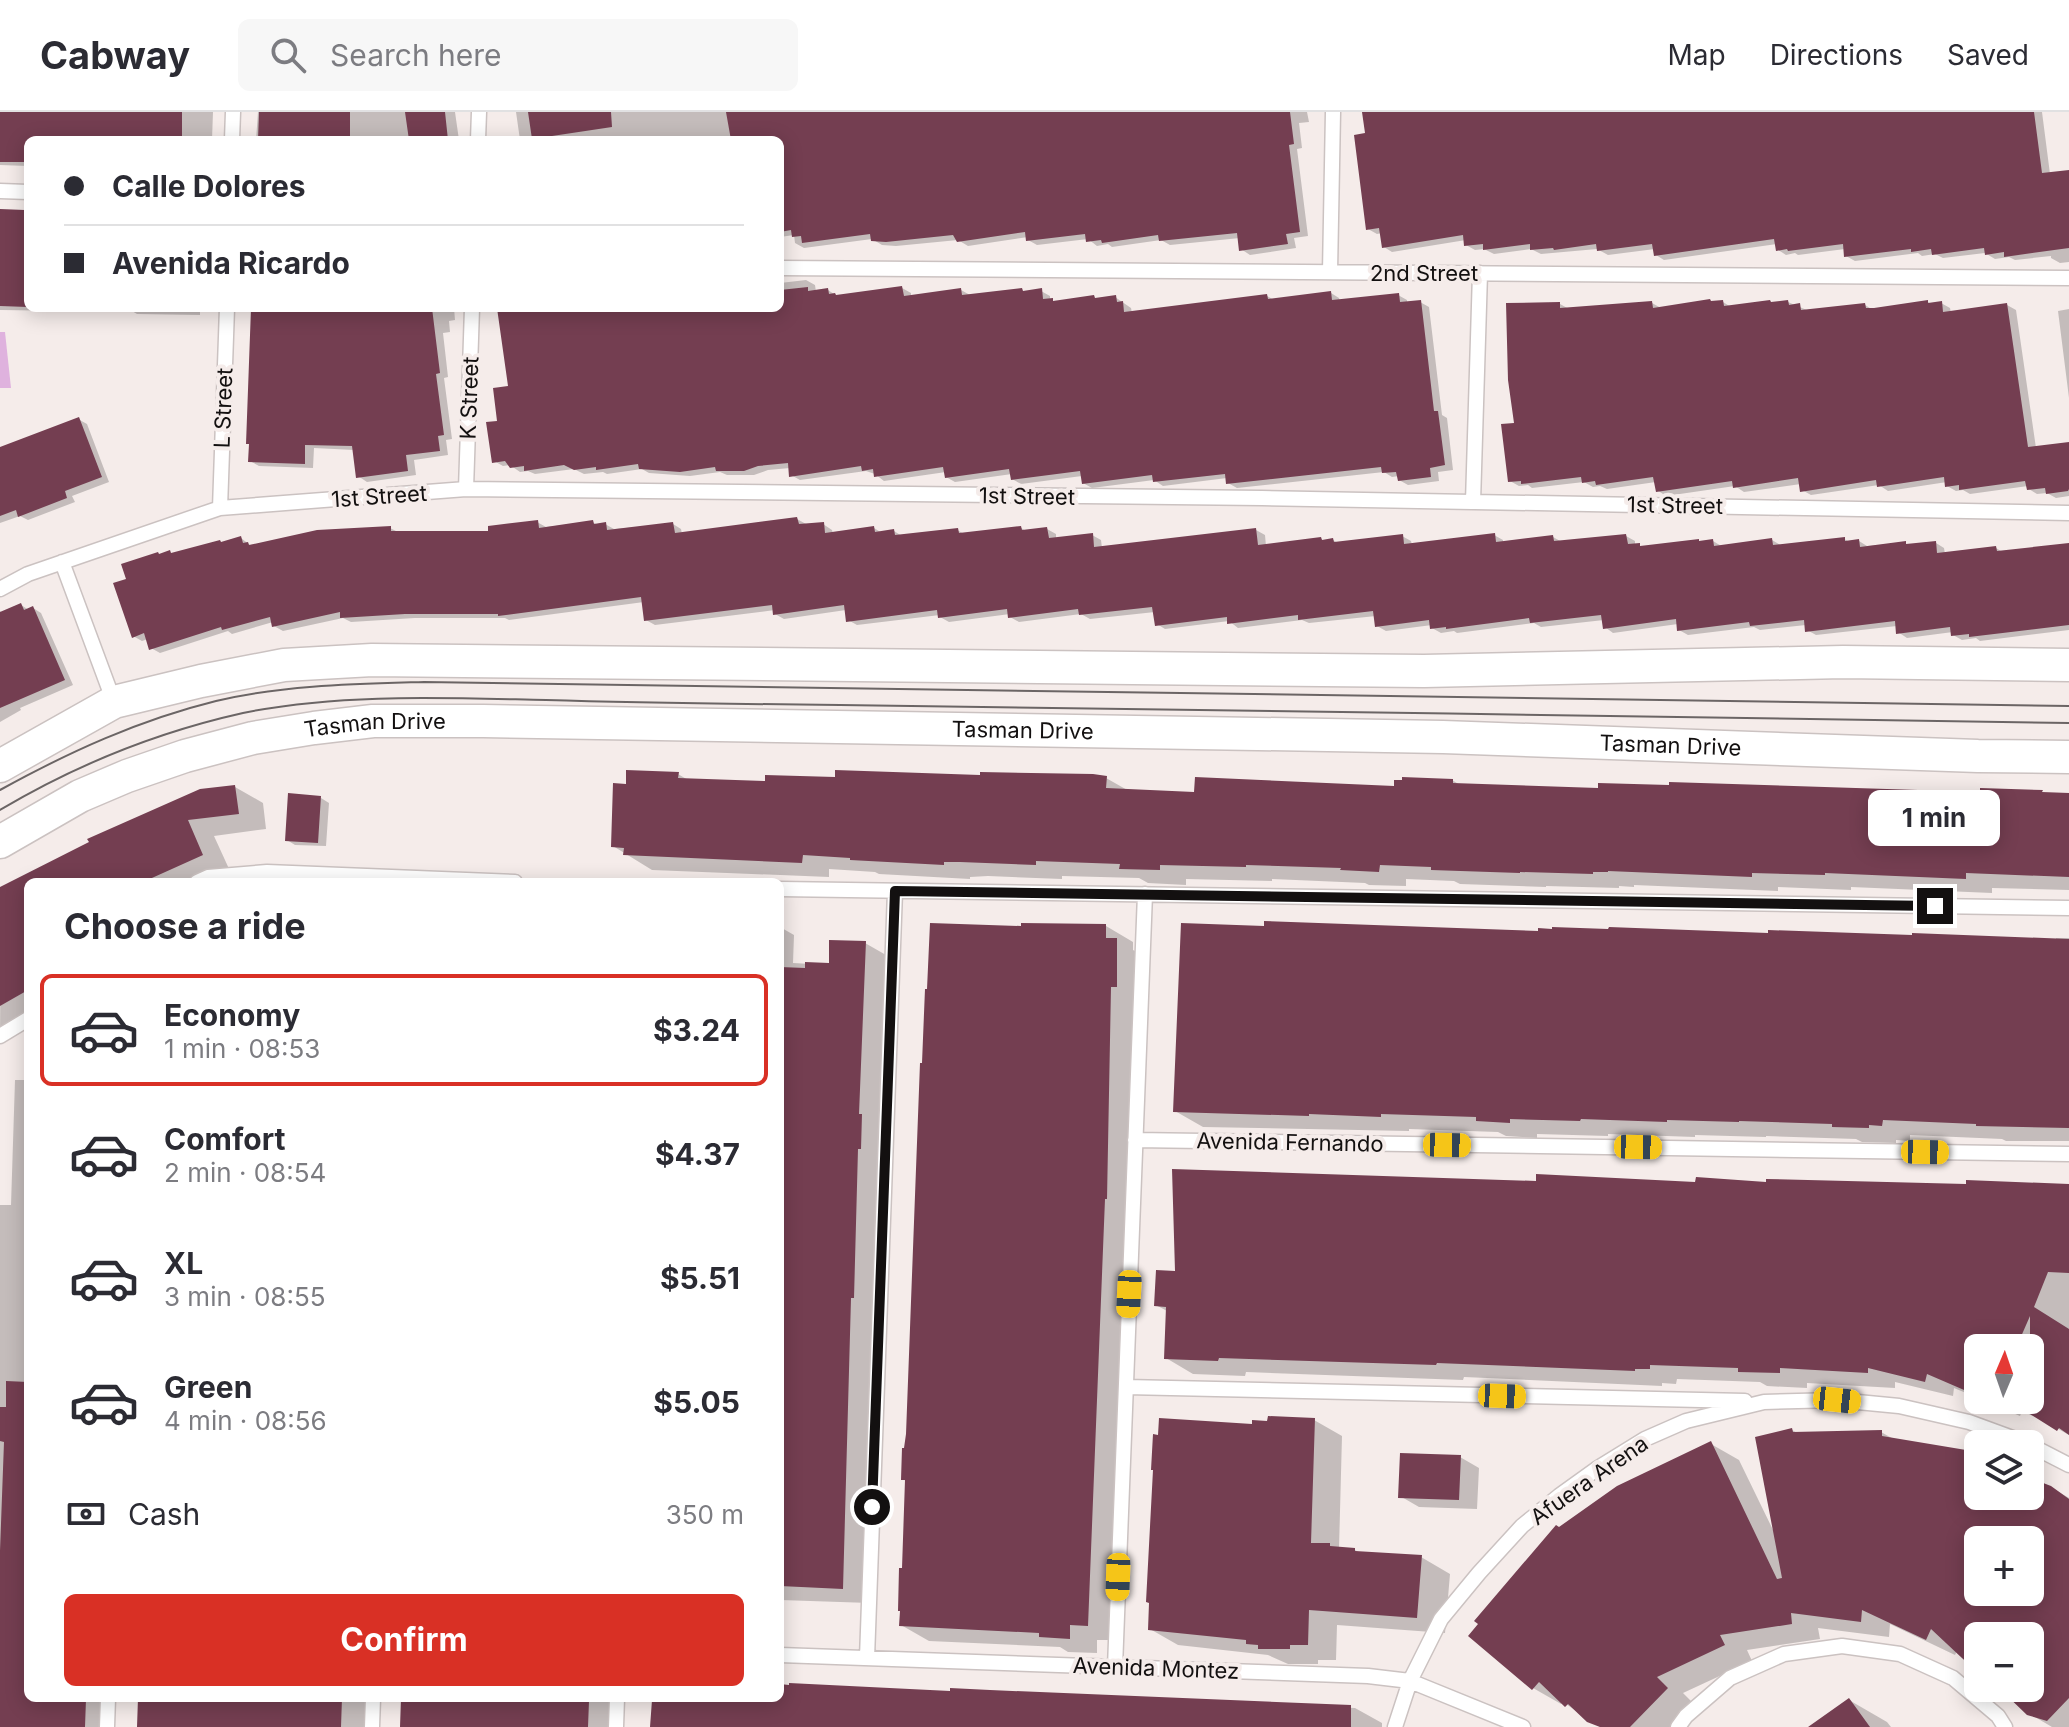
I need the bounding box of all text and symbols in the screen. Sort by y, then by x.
search box [238,19,798,91]
text: Cabway [40,32,190,78]
icon: search [266,33,310,77]
text: Search here [330,37,502,73]
text: Map [1667,38,1726,72]
text: Directions [1770,38,1903,72]
text: Saved [1947,38,2029,72]
text: Calle Dolores [112,168,306,204]
text: Avenida Ricardo [112,245,350,281]
street label: 2nd Street [1370,260,1478,286]
street label: K Street [455,356,483,440]
street label: L Street [209,367,237,449]
street label: 1st Street [330,480,428,512]
street label: 1st Street [979,482,1075,510]
street label: 1st Street [1627,491,1723,519]
street label: Tasman Drive [302,708,446,742]
street label: Tasman Drive [951,716,1094,744]
street label: Tasman Drive [1599,730,1742,761]
callout: 1 min [1869,790,2001,846]
text: 1 min [1902,802,1966,833]
route end [1917,888,1953,924]
text: Choose a ride [64,904,306,948]
icon: car [68,994,140,1066]
text: Economy [164,997,300,1033]
text: $3.24 [653,1012,740,1048]
text: 1 min · 08:53 [164,1033,320,1064]
icon: car [68,1118,140,1190]
text: Comfort [164,1121,285,1157]
street label: Avenida Fernando [1196,1127,1384,1157]
car [1423,1133,1471,1157]
car [1614,1135,1662,1159]
text: $4.37 [655,1136,740,1172]
car [1901,1140,1949,1164]
text: 2 min · 08:54 [164,1157,326,1188]
icon: car [68,1242,140,1314]
text: XL [164,1245,203,1281]
text: $5.51 [660,1260,740,1296]
car [1116,1269,1142,1319]
text: 3 min · 08:55 [164,1281,326,1312]
north arrow [1964,1334,2044,1414]
map controls [1964,1334,2044,1702]
icon: car [68,1366,140,1438]
text: Green [164,1369,252,1405]
car [1478,1383,1526,1409]
text: $5.05 [653,1384,740,1420]
car [1812,1386,1862,1414]
text: 4 min · 08:56 [164,1405,327,1436]
street label: Afuera Arena [1525,1430,1653,1530]
button: layers [1964,1430,2044,1510]
route start [854,1489,890,1525]
icon: cash [64,1492,108,1536]
text: Cash [128,1496,200,1532]
text: 350 m [666,1499,744,1530]
button: + [1964,1526,2044,1606]
car [1105,1553,1131,1601]
button: Confirm [64,1594,744,1686]
button: − [1964,1622,2044,1702]
street label: Avenida Montez [1072,1652,1240,1684]

